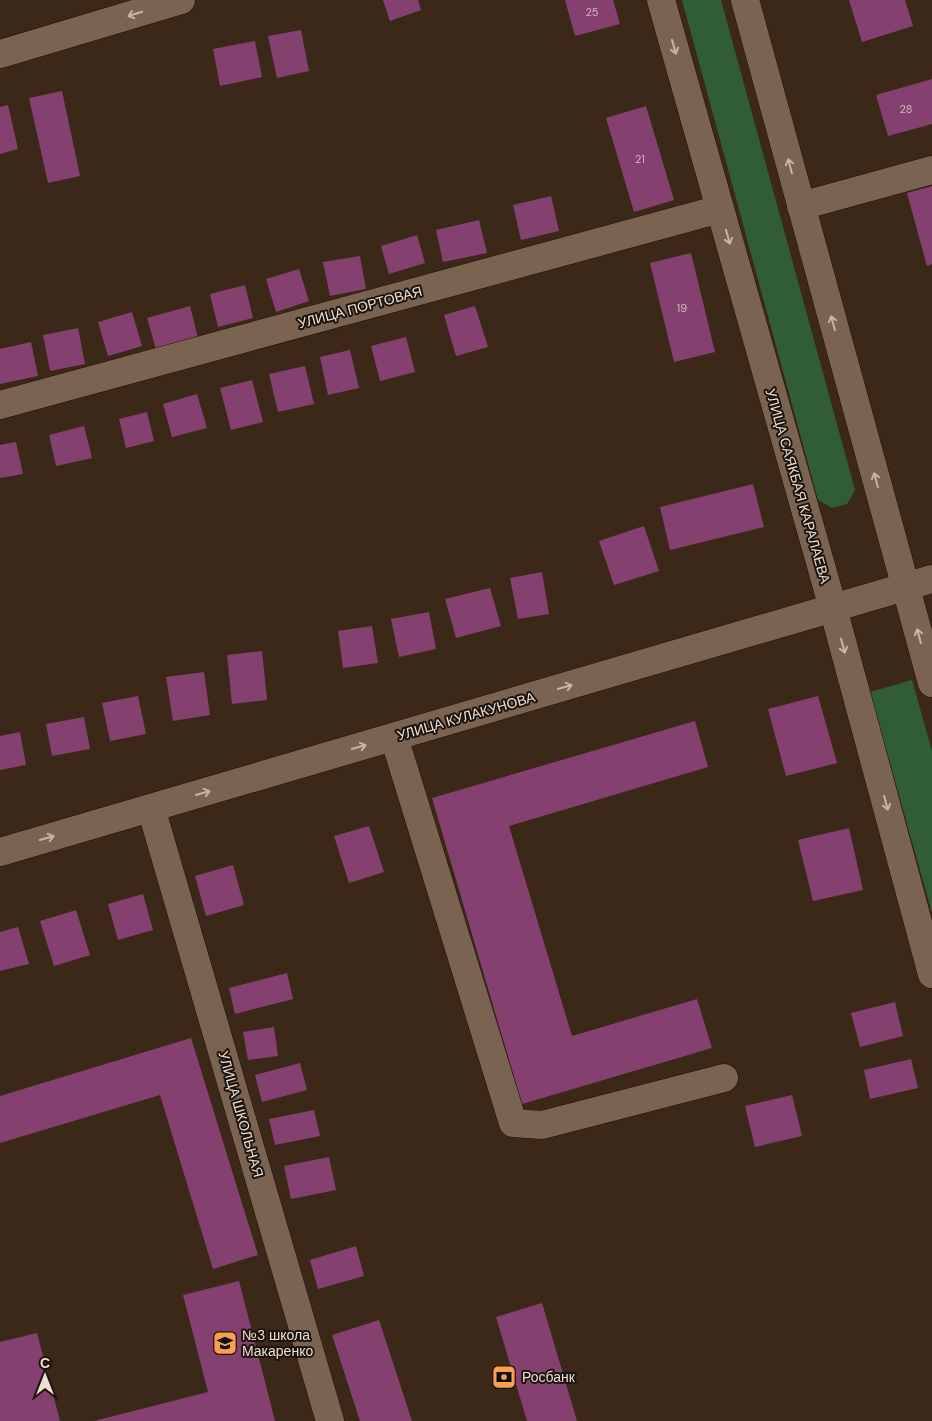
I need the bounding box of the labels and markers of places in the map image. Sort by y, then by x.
place label: №3 школа Макаренко [242,1326,313,1360]
school or university icon: №3 школа Макаренко [212,1330,238,1356]
bank icon: Росбанк [491,1364,517,1390]
place label: Росбанк [522,1368,576,1386]

